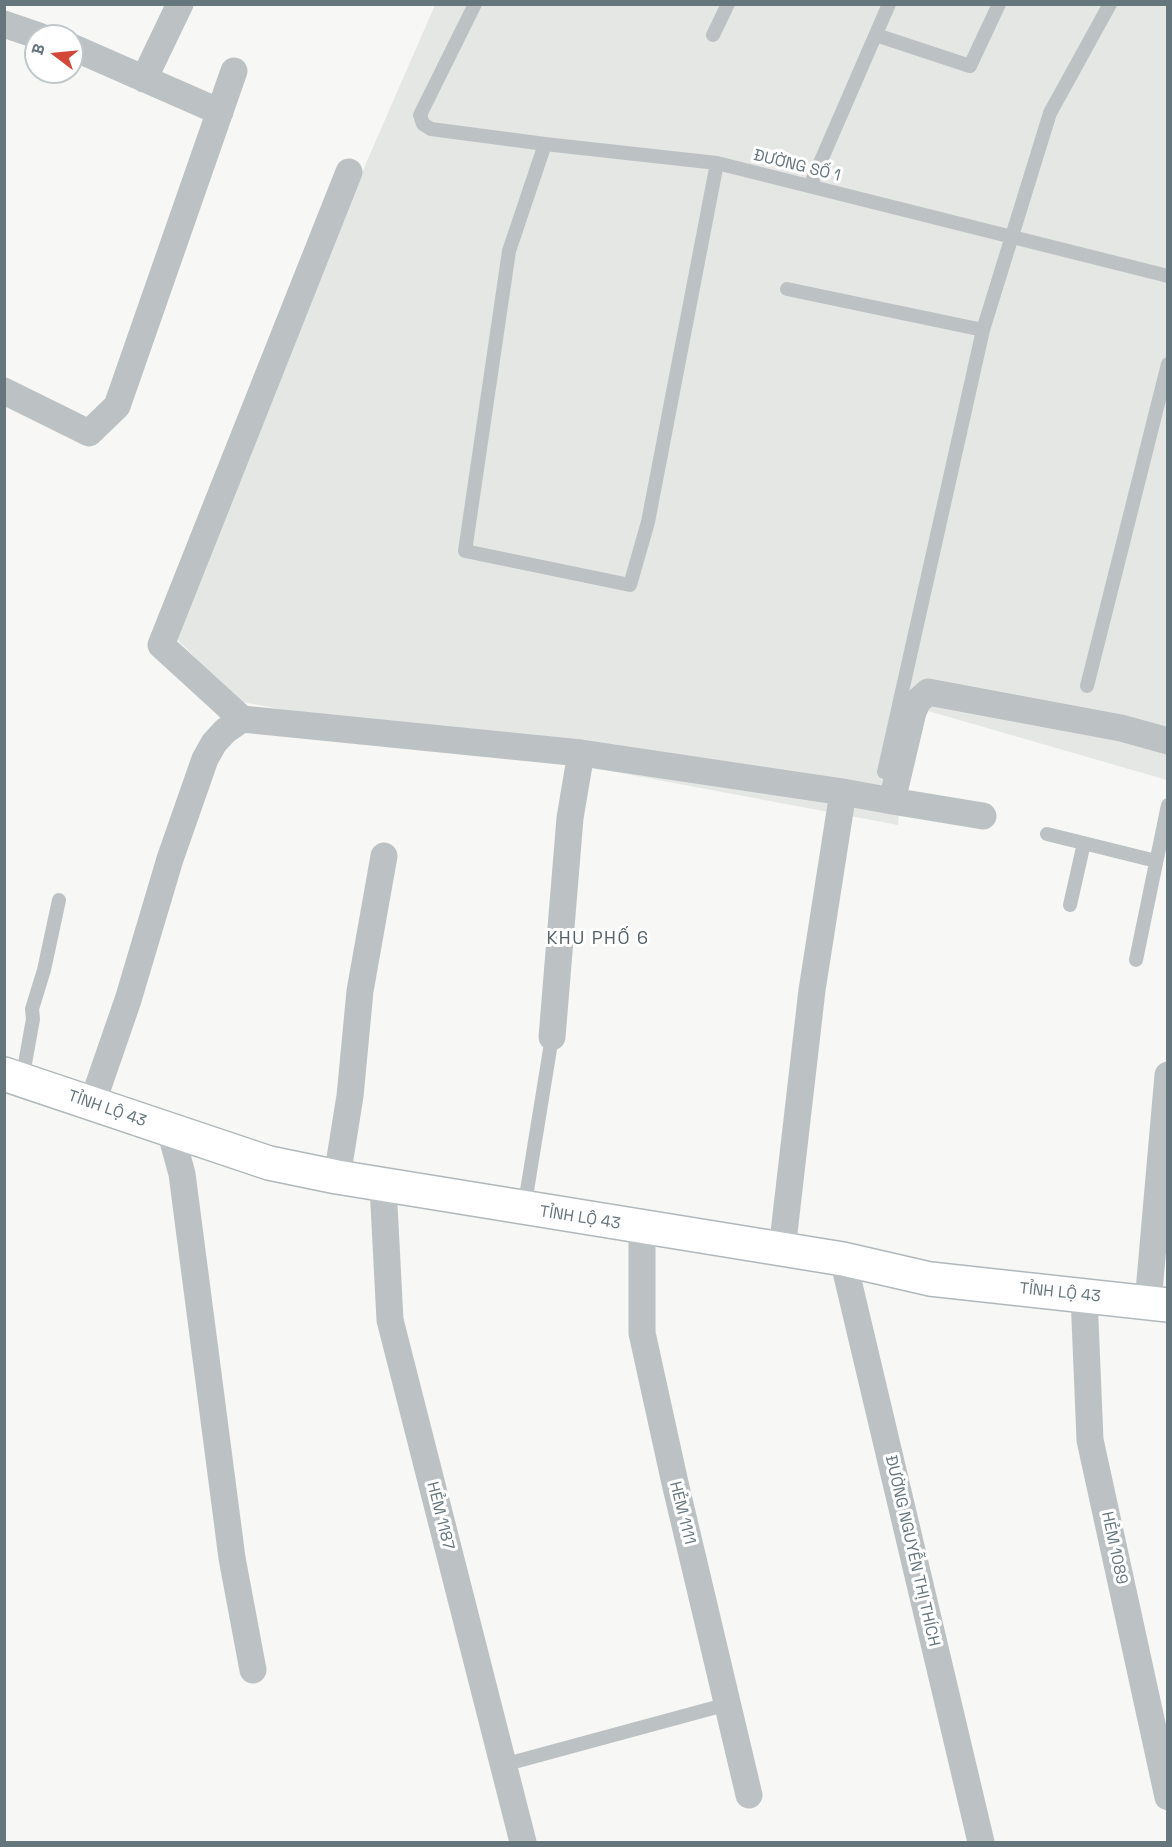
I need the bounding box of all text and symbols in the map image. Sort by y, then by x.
north arrow [24,24,84,84]
text: B [27,41,50,57]
street label: ĐƯỜNG SỐ 1 [752,146,842,186]
district label: KHU PHỐ 6 [546,928,650,950]
street label: TỈNH LỘ 43 [65,1087,149,1131]
street label: TỈNH LỘ 43 [538,1202,622,1234]
street label: TỈNH LỘ 43 [1018,1279,1102,1307]
street label: ĐƯỜNG NGUYỄN THỊ THÍCH [881,1454,943,1648]
street label: HẺM 1187 [422,1480,458,1552]
street label: HẺM 1111 [665,1480,699,1546]
street label: HẺM 1089 [1097,1510,1131,1586]

